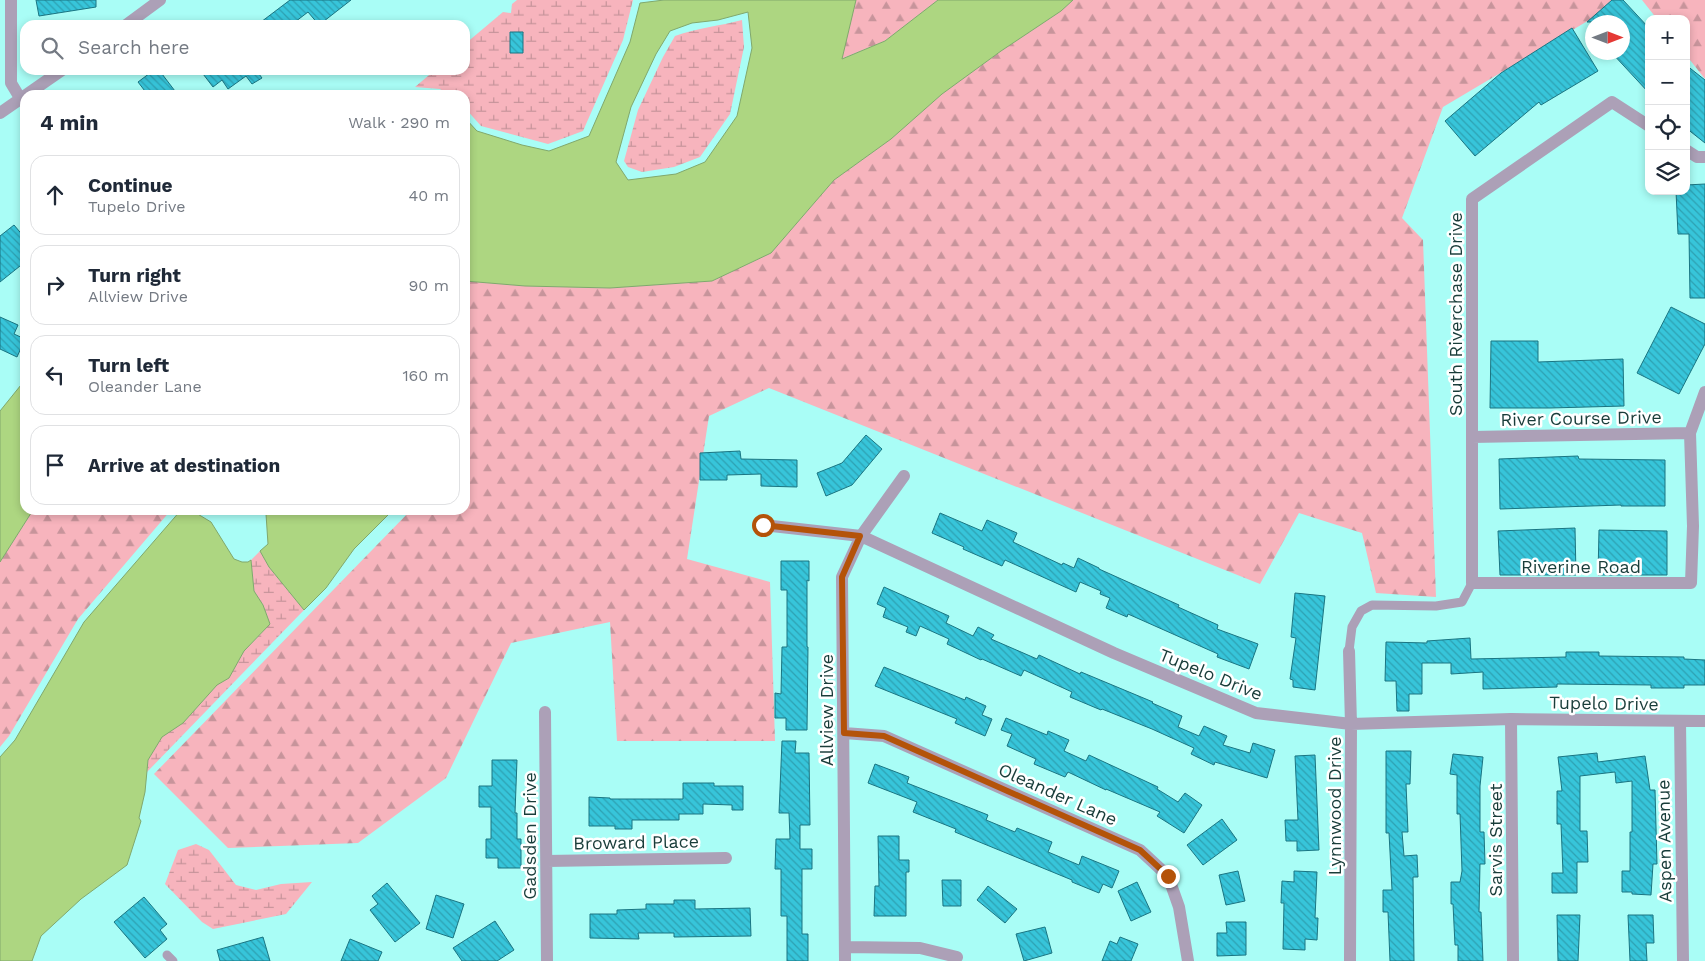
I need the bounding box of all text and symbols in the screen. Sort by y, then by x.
north arrow [1585,15,1630,60]
map controls [1645,15,1690,195]
button: + [1645,15,1690,60]
search box [20,20,470,75]
icon: search [38,34,66,62]
text: Search here [78,36,189,59]
button: − [1645,60,1690,105]
button: locate [1645,105,1690,150]
text: 4 min [40,110,98,135]
text: Walk · 290 m [348,113,450,132]
button: layers [1645,150,1690,195]
text: Continue [88,174,172,197]
icon: ahead [41,181,69,209]
text: 40 m [409,186,449,205]
text: Tupelo Drive [88,197,186,216]
street label: South Riverchase Drive [1445,212,1466,416]
text: Turn right [88,264,181,287]
icon: right [41,271,69,299]
text: 90 m [408,276,449,295]
text: Allview Drive [88,287,188,306]
text: Turn left [88,354,169,377]
icon: left [41,361,69,389]
text: 160 m [402,366,449,385]
text: Oleander Lane [88,377,202,396]
street label: River Course Drive [1500,406,1662,430]
icon: arrive [41,451,69,479]
text: Arrive at destination [88,454,280,477]
route start [752,514,775,537]
street label: Riverine Road [1521,556,1641,577]
street label: Tupelo Drive [1156,644,1266,704]
street label: Allview Drive [816,654,837,766]
street label: Tupelo Drive [1549,692,1659,714]
street label: Lynnwood Drive [1324,736,1345,876]
street label: Oleander Lane [995,758,1121,830]
street label: Gadsden Drive [519,772,540,900]
street label: Aspen Avenue [1652,779,1676,903]
street label: Sarvis Street [1485,783,1506,896]
street label: Broward Place [573,830,699,854]
route end [1157,865,1180,888]

